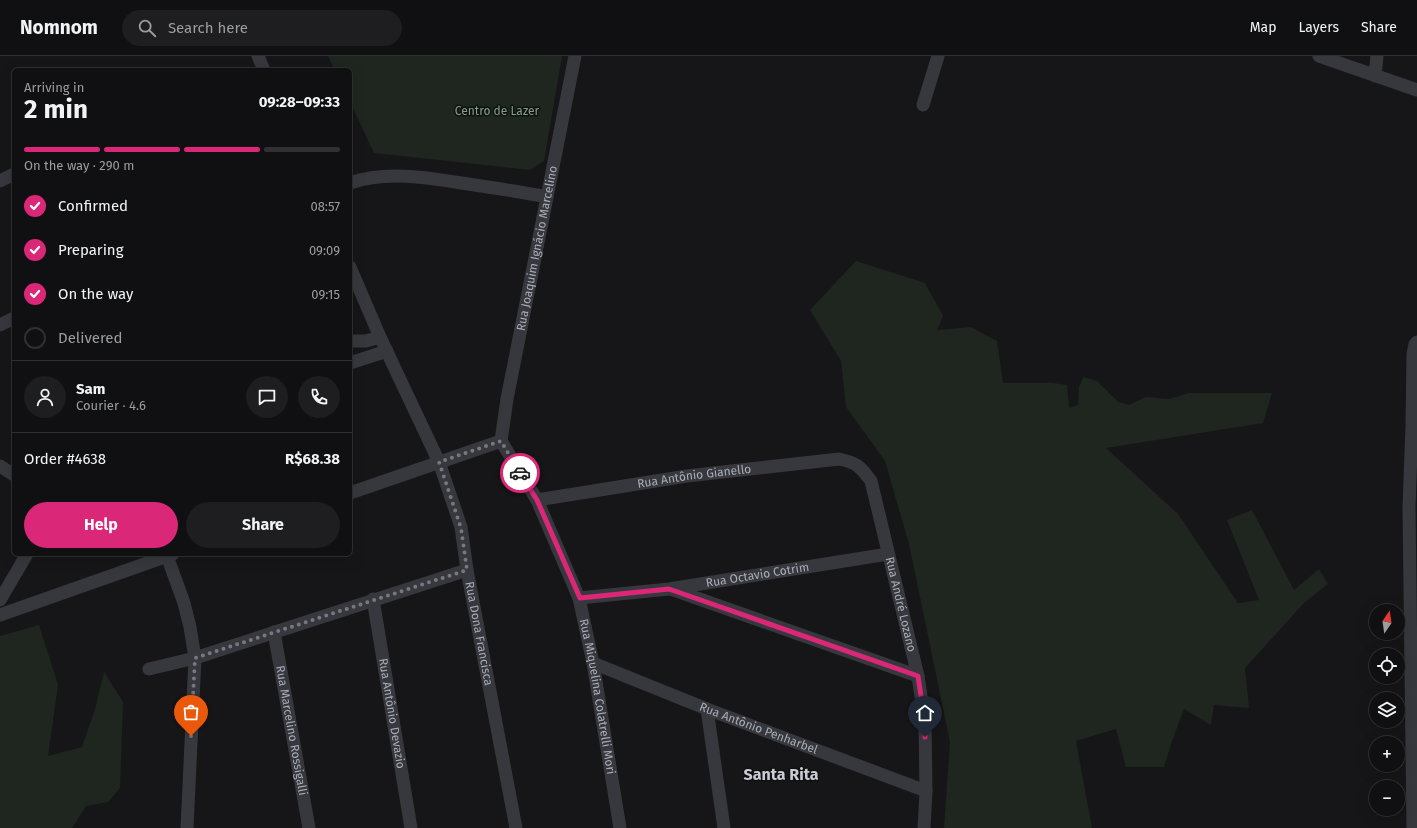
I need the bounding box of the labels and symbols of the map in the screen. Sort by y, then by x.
park label: Centro de Lazer [455,104,540,118]
street label: Rua Joaquim Ignácio Marcelino [514,165,560,332]
courier [500,453,540,493]
street label: Rua Antônio Gianello [636,462,752,491]
street label: Rua André Lozano [883,555,919,653]
street label: Rua Octavio Cotrim [705,560,810,590]
street label: Rua Dona Francisca [462,580,496,687]
north arrow [1369,604,1405,640]
street label: Rua Miquelina Colatrelli Mori [577,617,618,775]
street label: Rua Antônio Devazio [376,657,408,770]
street label: Rua Marcelino Rossigalli [273,664,310,797]
pin [174,695,208,736]
pin [908,696,942,737]
street label: Rua Antônio Penharbel [697,700,820,757]
district label: Santa Rita [744,765,819,784]

